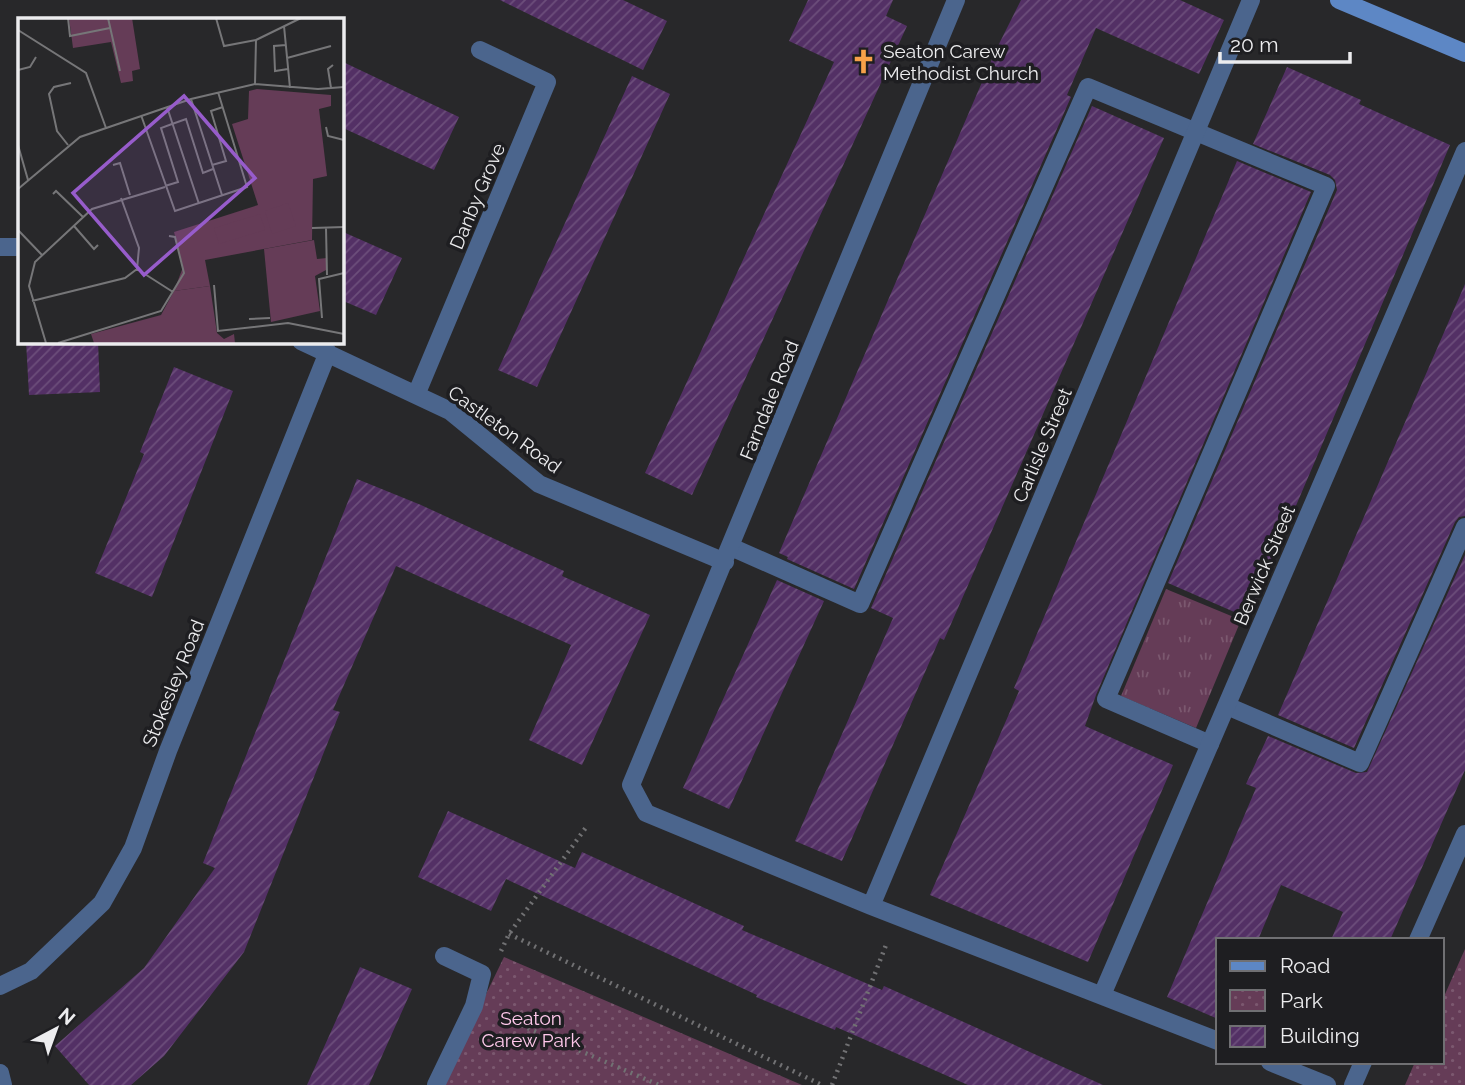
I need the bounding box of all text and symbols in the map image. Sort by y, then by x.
inset map [18,18,343,343]
scale bar [1220,21,1350,65]
text: 20 m [1230,32,1278,57]
place label: Seaton Carew Methodist Church [883,40,1039,84]
church icon: Seaton Carew Methodist Church [849,48,877,76]
street label: Danby Grove [445,140,509,252]
street label: Farndale Road [735,337,803,463]
street label: Castleton Road [444,381,566,477]
street label: Carlisle Street [1008,384,1076,506]
street label: Berwick Street [1229,501,1299,628]
street label: Stokesley Road [138,616,208,750]
legend [1216,938,1444,1064]
text: Road [1280,953,1330,978]
text: Park [1280,988,1323,1013]
north arrow [21,994,91,1064]
text: N [54,1003,80,1029]
park label: Seaton Carew Park [481,1007,581,1051]
text: Building [1280,1023,1360,1048]

